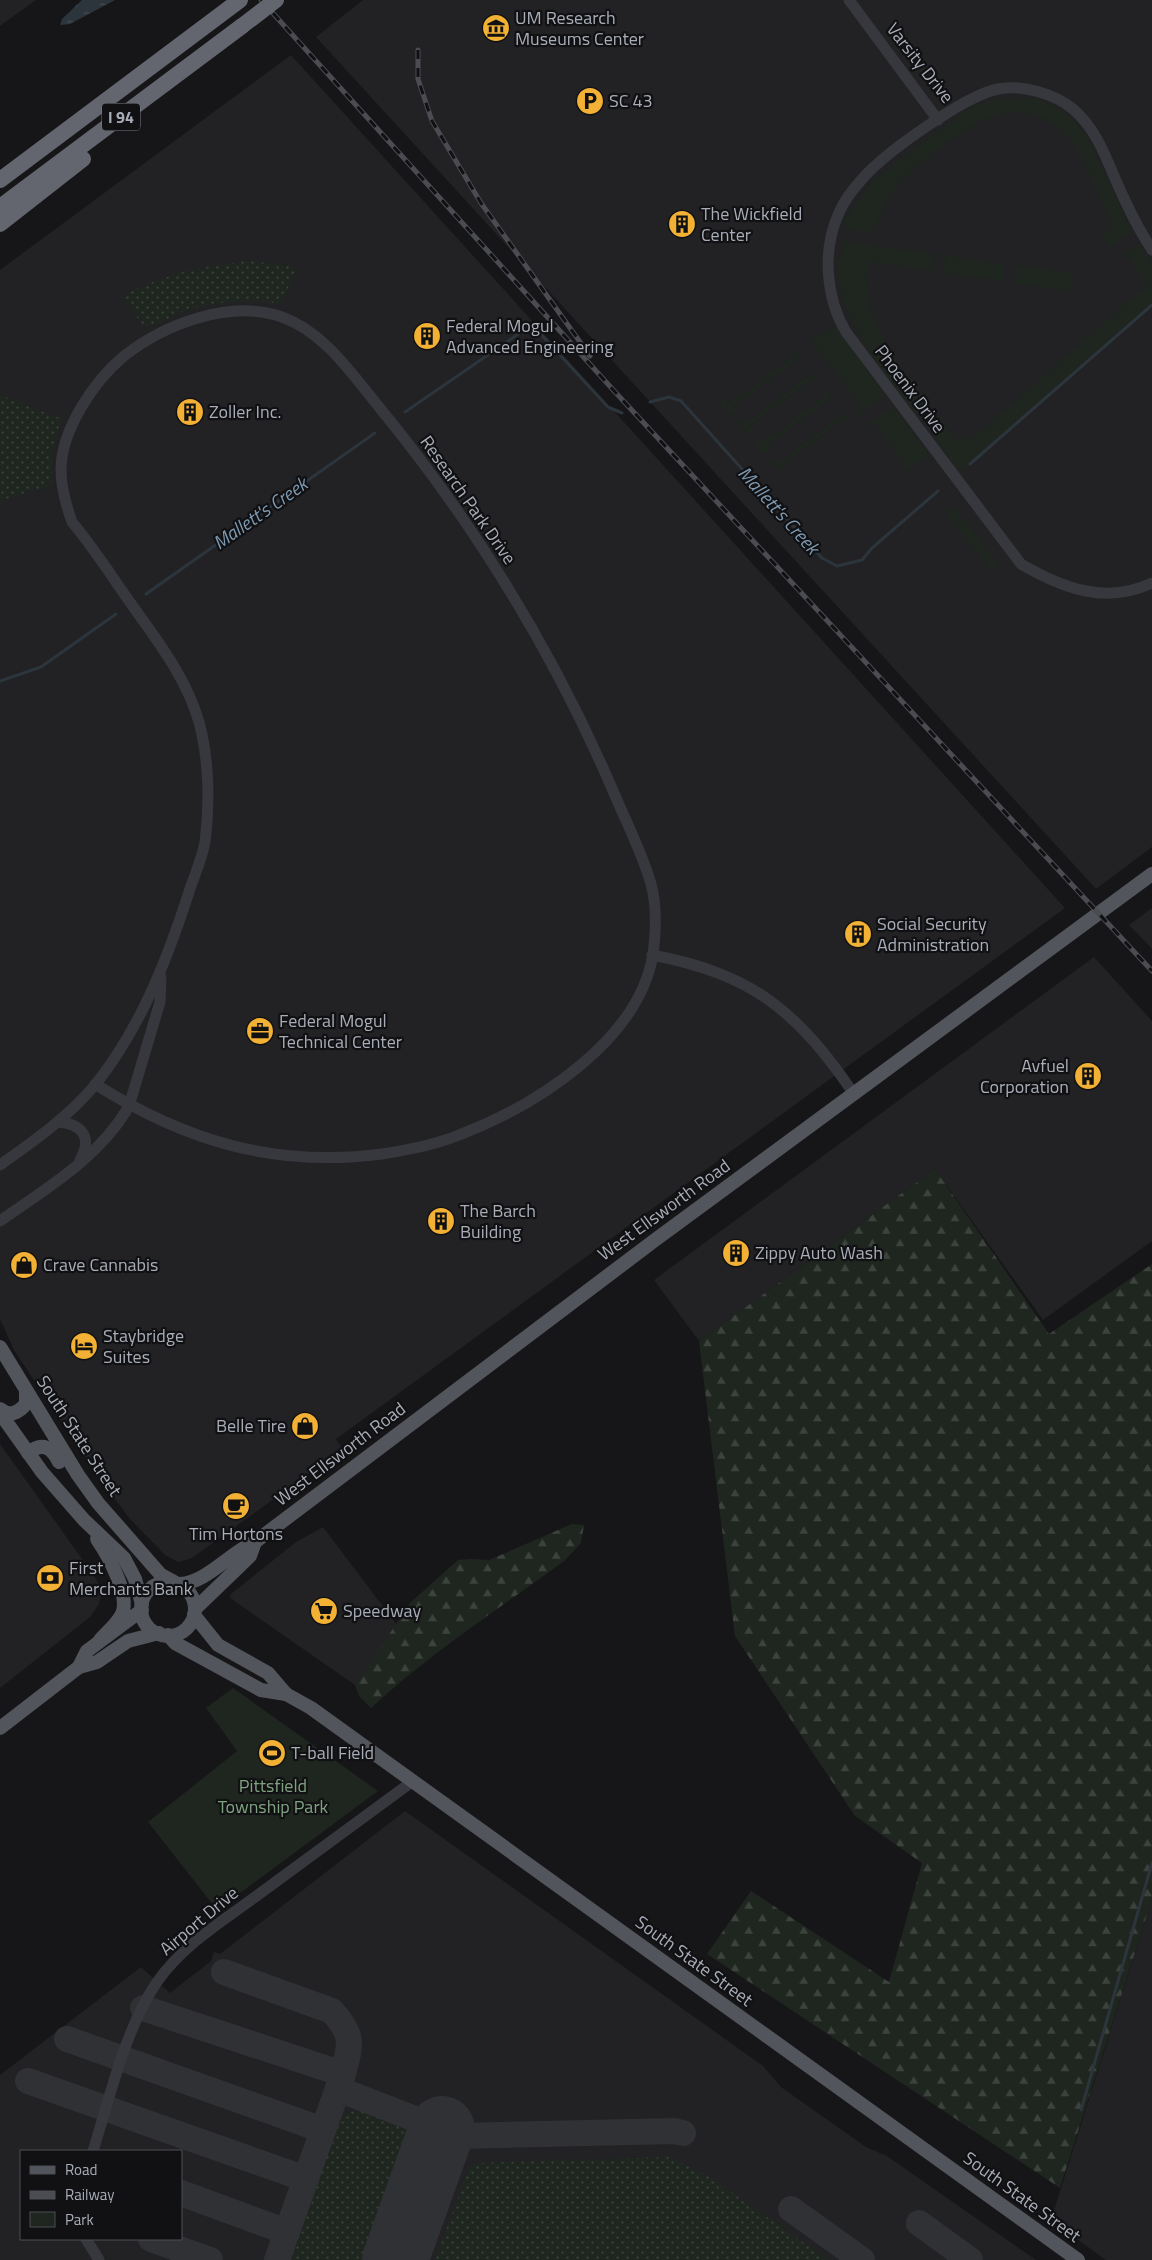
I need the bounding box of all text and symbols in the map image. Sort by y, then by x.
place label: UM Research Museums Center [515,4,644,52]
museum icon: UM Research Museums Center [481,13,511,43]
street label: Varsity Drive [880,17,961,109]
parking icon: SC 43 [575,86,605,116]
place label: SC 43 [609,87,653,114]
road number: I 94 [102,104,140,130]
place label: The Wickfield Center [701,200,802,248]
building icon: The Wickfield Center [667,209,697,239]
place label: Federal Mogul Advanced Engineering [446,312,613,360]
building icon: Federal Mogul Advanced Engineering [412,321,442,351]
street label: Phoenix Drive [868,339,952,438]
building icon: Zoller Inc. [175,397,205,427]
place label: Zoller Inc. [209,398,281,425]
street label: Research Park Drive [414,430,523,570]
water label: Mallett's Creek [732,459,829,562]
water label: Mallett's Creek [206,468,315,556]
place label: Social Security Administration [877,910,989,958]
building icon: Social Security Administration [843,919,873,949]
place label: Federal Mogul Technical Center [279,1007,402,1055]
office icon: Federal Mogul Technical Center [245,1016,275,1046]
place label: Avfuel Corporation [980,1052,1069,1100]
building icon: Avfuel Corporation [1073,1061,1103,1091]
street label: West Ellsworth Road [592,1152,736,1267]
place label: The Barch Building [460,1197,536,1245]
building icon: The Barch Building [426,1206,456,1236]
building icon: Zippy Auto Wash [721,1238,751,1268]
place label: Zippy Auto Wash [755,1239,883,1266]
shop icon: Crave Cannabis [9,1250,39,1280]
place label: Crave Cannabis [43,1251,158,1278]
place label: Staybridge Suites [103,1322,184,1370]
hotel icon: Staybridge Suites [69,1331,99,1361]
street label: South State Street [30,1370,129,1502]
street label: West Ellsworth Road [268,1395,411,1512]
shop icon: Belle Tire [290,1411,320,1441]
place label: Belle Tire [216,1412,286,1439]
cafe icon: Tim Hortons [221,1491,251,1521]
place label: Tim Hortons [189,1520,283,1547]
place label: First Merchants Bank [69,1554,193,1602]
bank icon: First Merchants Bank [35,1563,65,1593]
supermarket icon: Speedway [309,1596,339,1626]
place label: Speedway [343,1597,421,1624]
sports icon: T-ball Field [257,1738,287,1768]
place label: T-ball Field [291,1739,374,1766]
park label: Pittsfield Township Park [218,1772,329,1820]
street label: Airport Drive [153,1879,244,1962]
street label: South State Street [630,1909,759,2013]
street label: South State Street [958,2145,1087,2249]
legend [20,2150,182,2240]
text: Road [65,2158,97,2181]
text: Railway [65,2183,115,2206]
text: Park [65,2208,94,2231]

